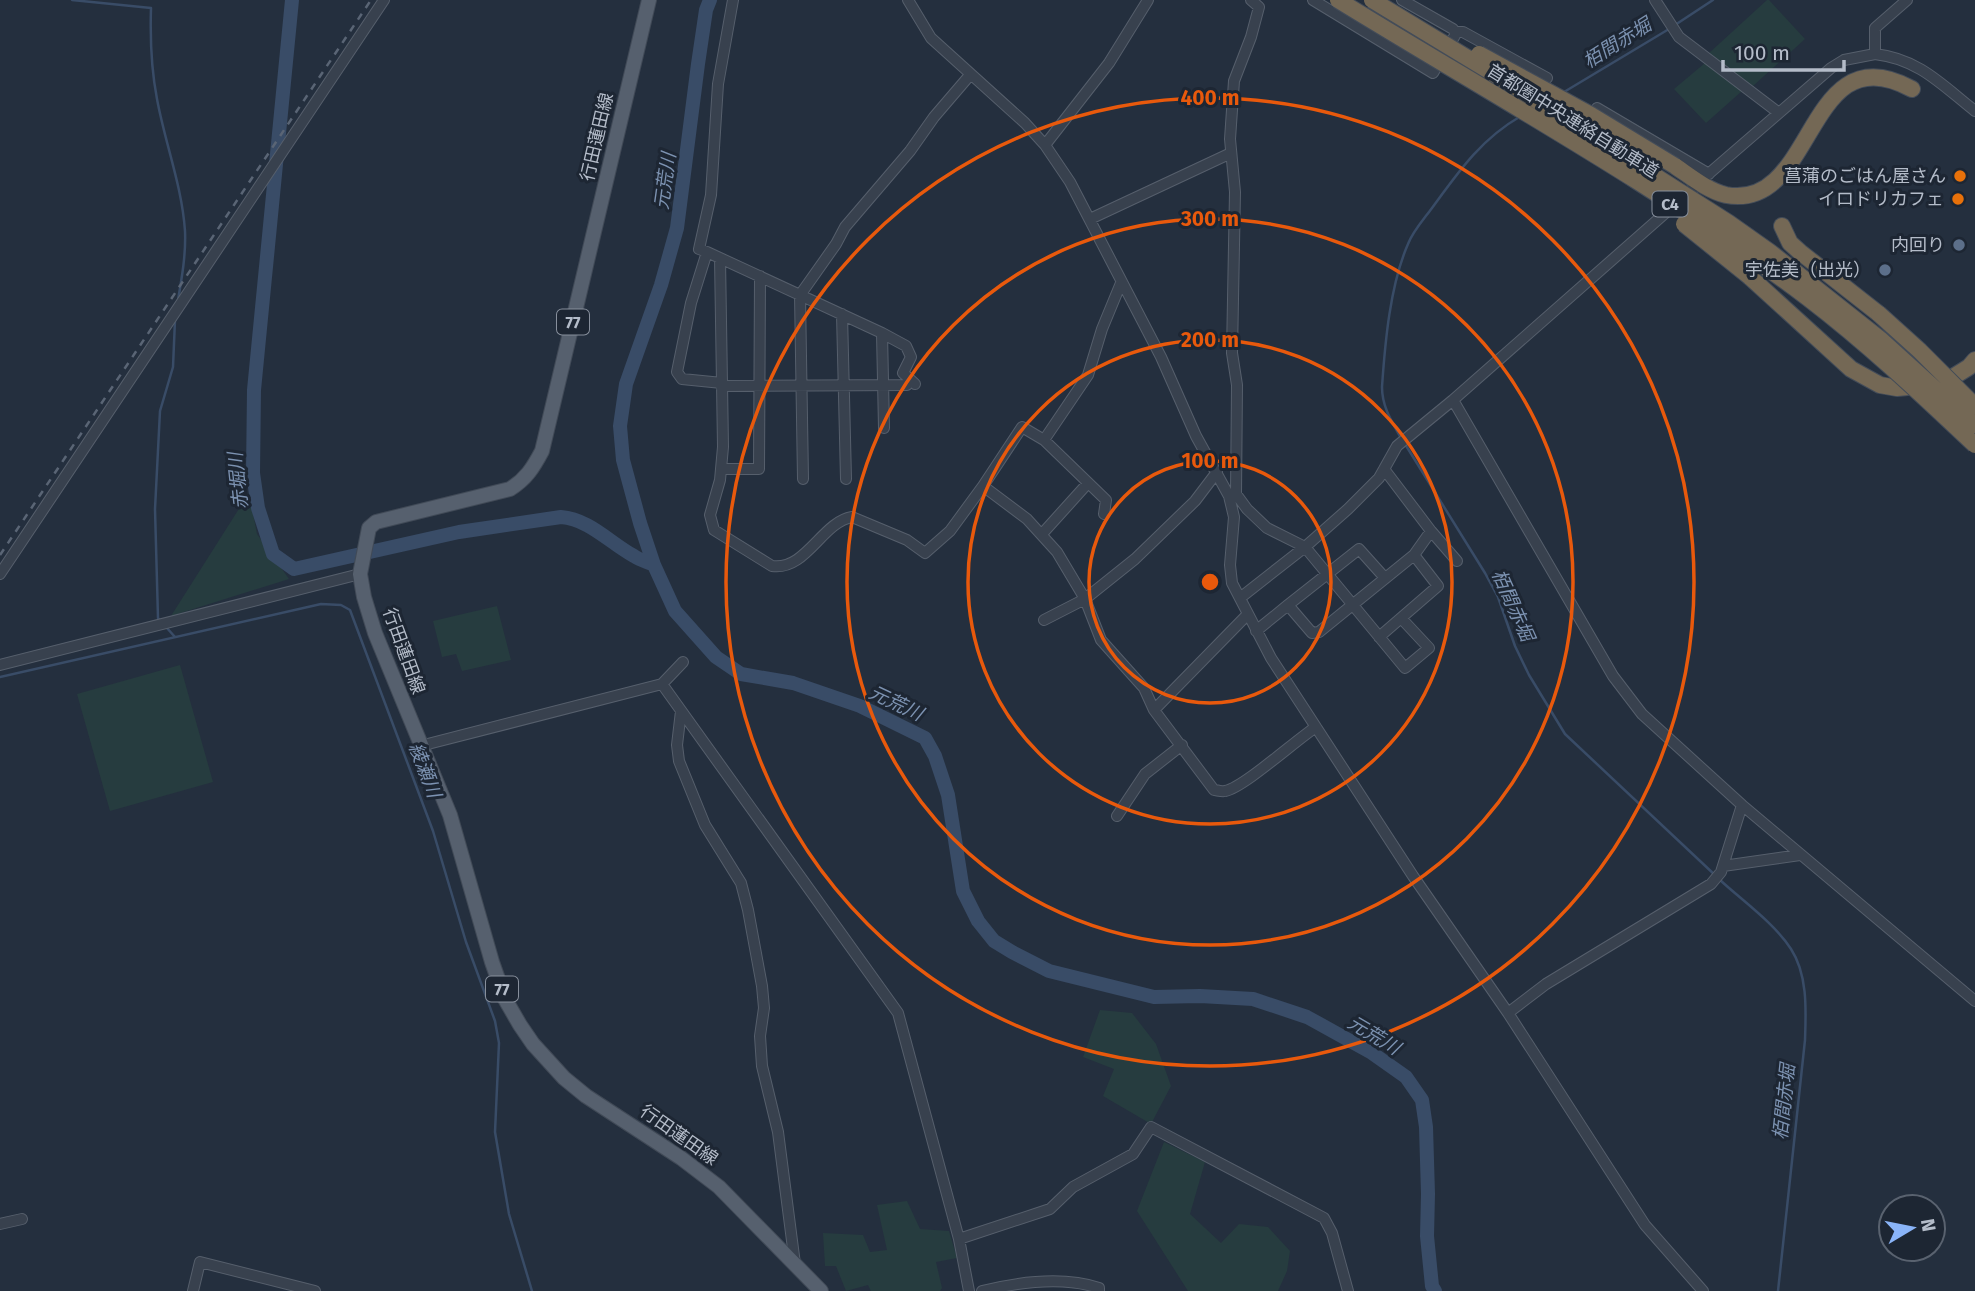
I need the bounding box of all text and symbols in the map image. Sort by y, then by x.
water label: 栢間赤堀 [1579,12,1658,73]
scale bar [1723,28,1844,72]
text: 100 m [1734,40,1790,66]
street label: 首都圏中央連絡自動車道 [1483,59,1663,183]
text: 400 m [1180,85,1240,111]
street label: 行田蓮田線 [576,91,618,183]
water label: 元荒川 [650,149,681,211]
place label: 菖蒲のごはん屋さん [1784,165,1946,187]
marker: 菖蒲のごはん屋さん [1952,168,1968,184]
place label: イロドリカフェ [1818,188,1944,210]
marker: イロドリカフェ [1950,191,1966,207]
road number: C4 [1652,192,1688,216]
text: 300 m [1180,206,1239,232]
place label: 内回り [1891,234,1945,256]
marker: 内回り [1951,237,1967,253]
place label: 宇佐美（出光） [1745,259,1871,281]
marker: 宇佐美（出光） [1877,262,1893,278]
road number: 77 [557,310,589,334]
text: 200 m [1181,327,1239,353]
text: 100 m [1181,448,1239,474]
water label: 赤堀川 [223,449,252,511]
water label: 栢間赤堀 [1487,566,1540,647]
centre of rings [1198,570,1222,594]
street label: 行田蓮田線 [378,605,430,697]
water label: 元荒川 [865,681,928,726]
water label: 綾瀬川 [404,739,447,803]
road number: 77 [486,976,518,1001]
water label: 元荒川 [1344,1010,1406,1061]
water label: 栢間赤堀 [1769,1060,1800,1141]
street label: 行田蓮田線 [636,1100,722,1170]
north arrow [1877,1193,1947,1263]
text: N [1916,1217,1941,1233]

